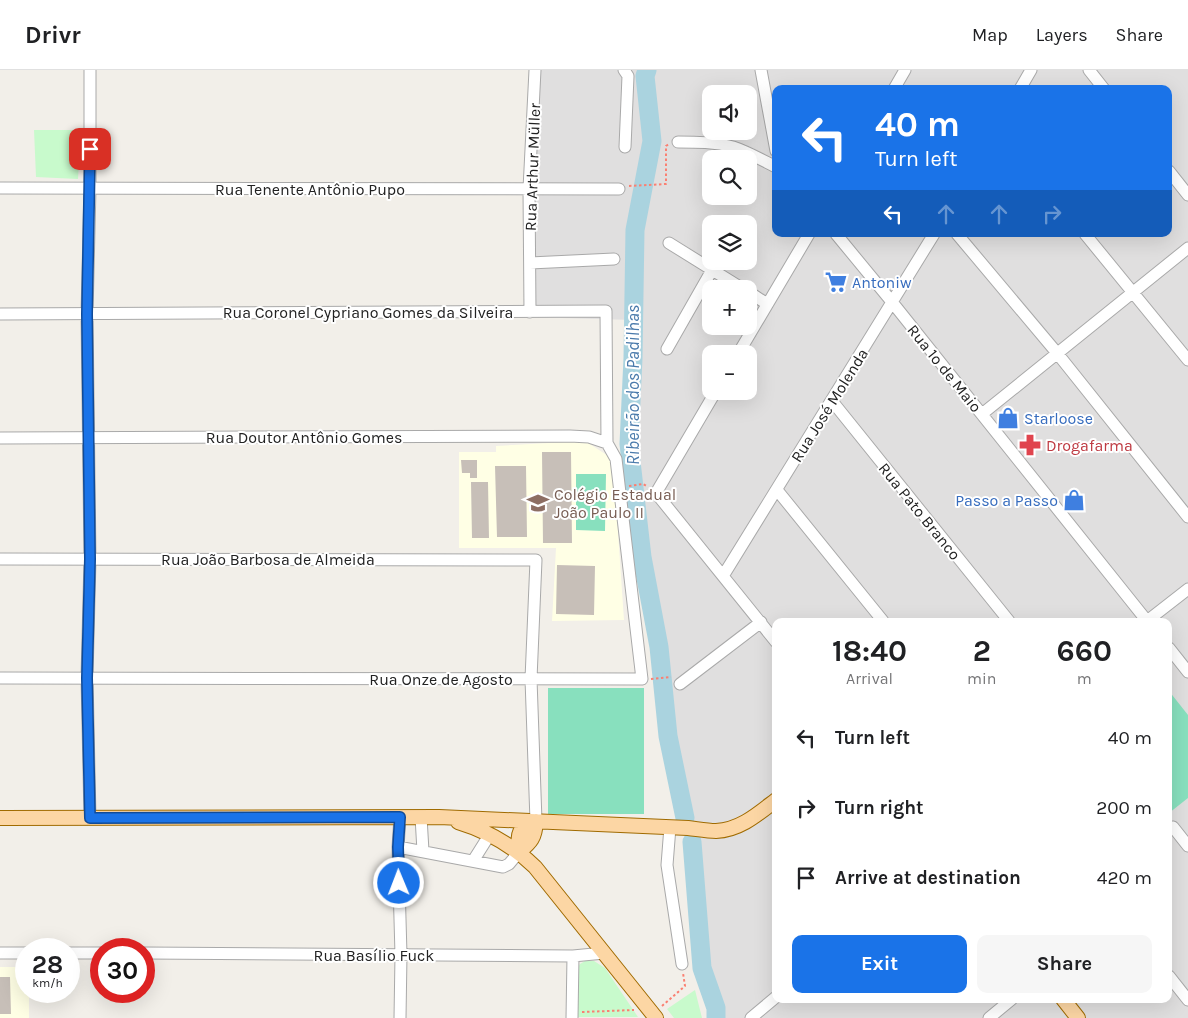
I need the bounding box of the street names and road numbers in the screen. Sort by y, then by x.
street label: Rua Arthur Müller [521,102,544,231]
street label: Rua Tenente Antônio Pupo [215,180,405,199]
street label: Rua Coronel Cypriano Gomes da Silveira [223,303,513,322]
street label: Rua 1º de Maio [903,321,986,416]
street label: Rua José Molenda [787,345,872,466]
street label: Rua Doutor Antônio Gomes [206,428,402,447]
street label: Rua Pato Branco [875,459,965,564]
street label: Rua João Barbosa de Almeida [161,550,375,569]
street label: Rua Onze de Agosto [369,670,513,689]
street label: Rua Basílio Fuck [314,946,434,965]

